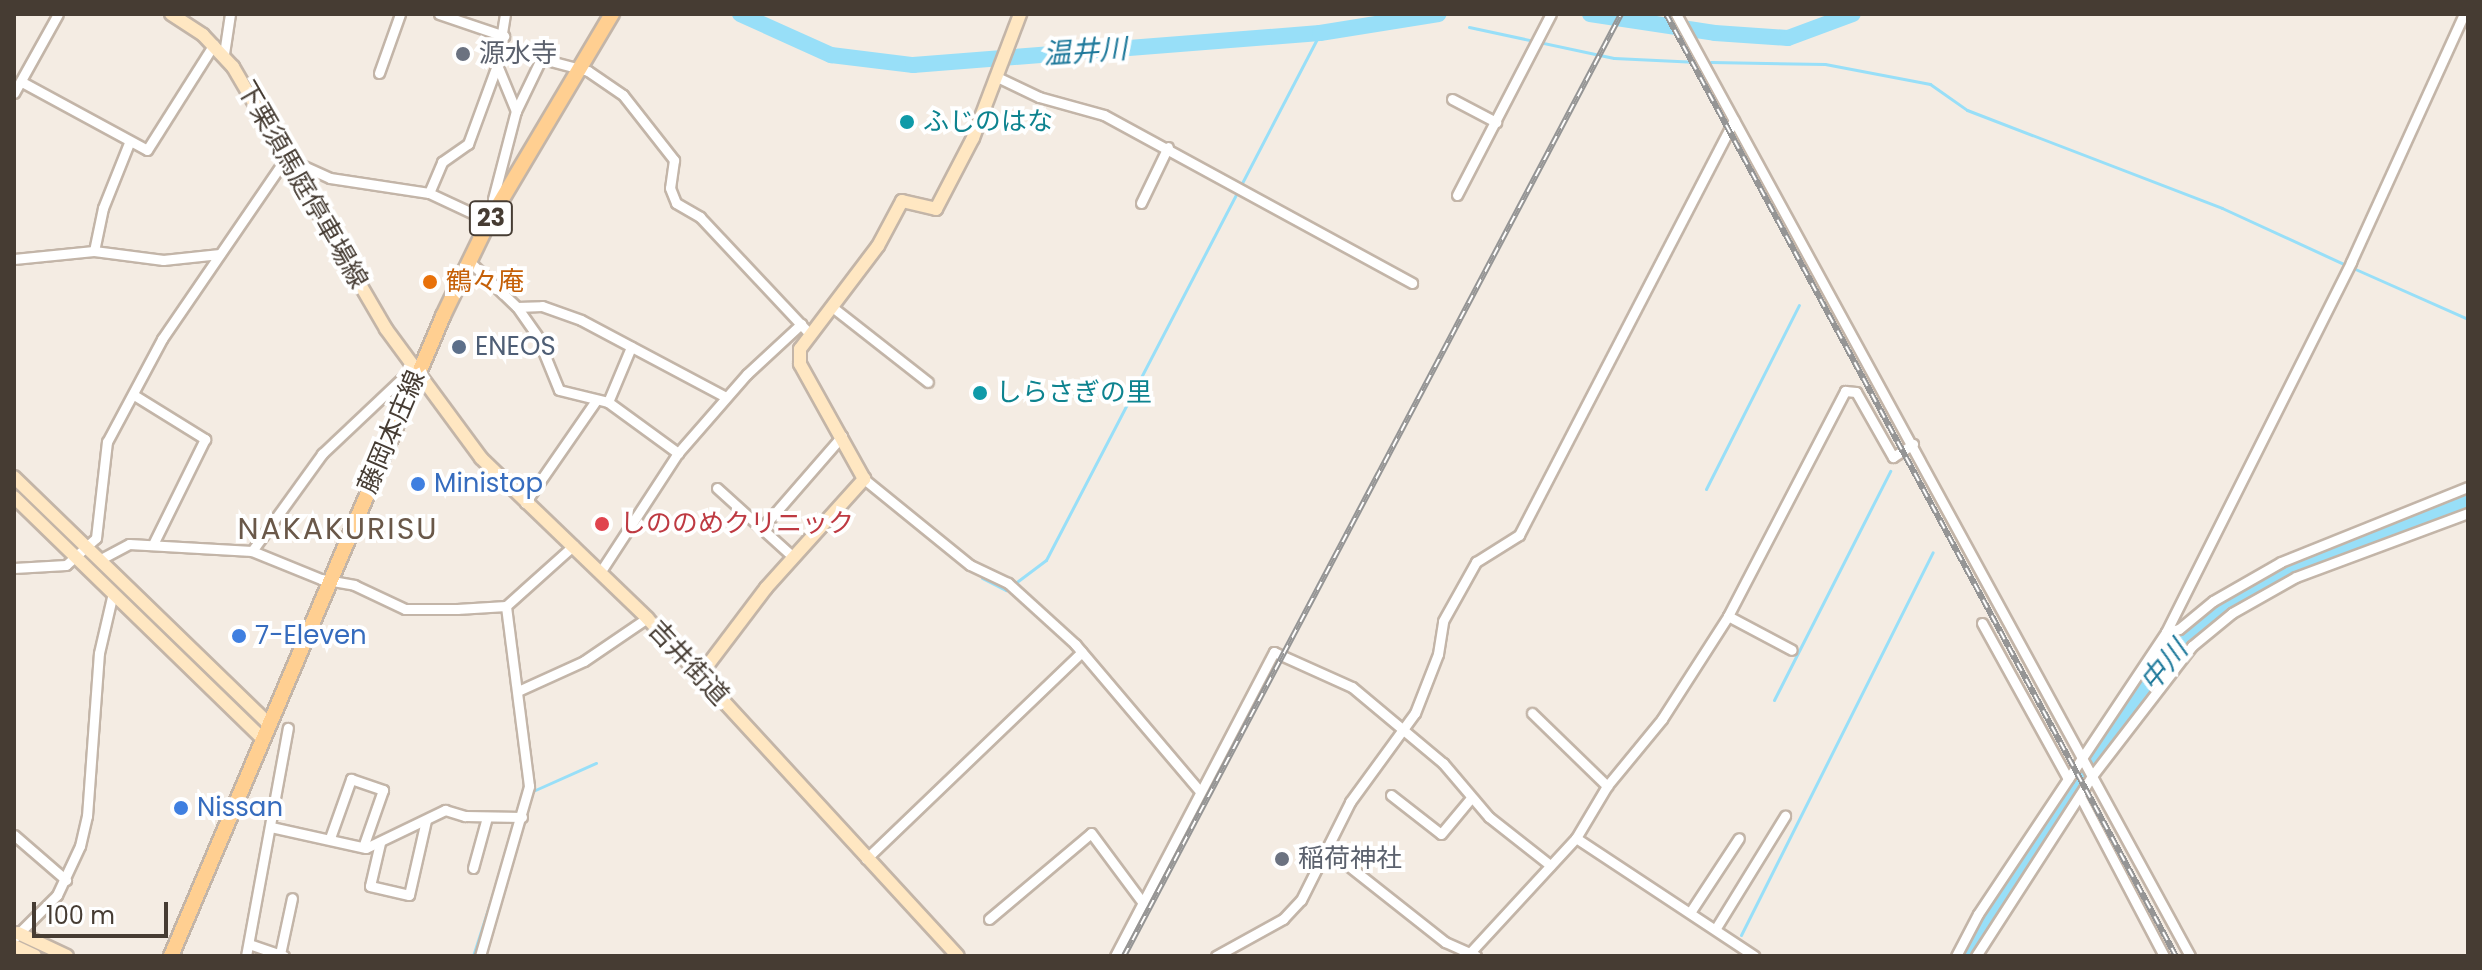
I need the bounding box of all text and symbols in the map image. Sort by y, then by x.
water label: 温井川 [1042,32,1128,72]
place label: 源水寺 [479,38,557,70]
marker: 源水寺 [454,45,472,63]
street label: 下栗須馬庭停車場線 [230,76,374,294]
place label: ふじのはな [923,106,1053,138]
marker: ふじのはな [898,113,916,131]
road number: 23 [467,198,515,238]
place label: 鶴々庵 [446,266,524,298]
marker: 鶴々庵 [421,273,439,291]
place label: ENEOS [475,331,556,363]
marker: ENEOS [450,338,468,356]
street label: 藤岡本庄線 [352,366,432,498]
place label: しらさぎの里 [996,377,1152,409]
marker: しらさぎの里 [971,384,989,402]
place label: Ministop [434,468,543,500]
marker: Ministop [409,475,427,493]
place label: しののめクリニック [620,508,854,540]
district label: NAKAKURISU [237,511,439,547]
marker: しののめクリニック [591,513,613,535]
street label: 吉井街道 [641,614,735,712]
place label: 7-Eleven [255,620,367,652]
marker: 7-Eleven [230,627,248,645]
water label: 中川 [2133,634,2195,698]
place label: Nissan [197,792,283,824]
marker: Nissan [172,799,190,817]
place label: 稲荷神社 [1298,843,1402,875]
marker: 稲荷神社 [1273,850,1291,868]
scale bar [36,886,172,936]
text: 100 m [46,899,115,932]

